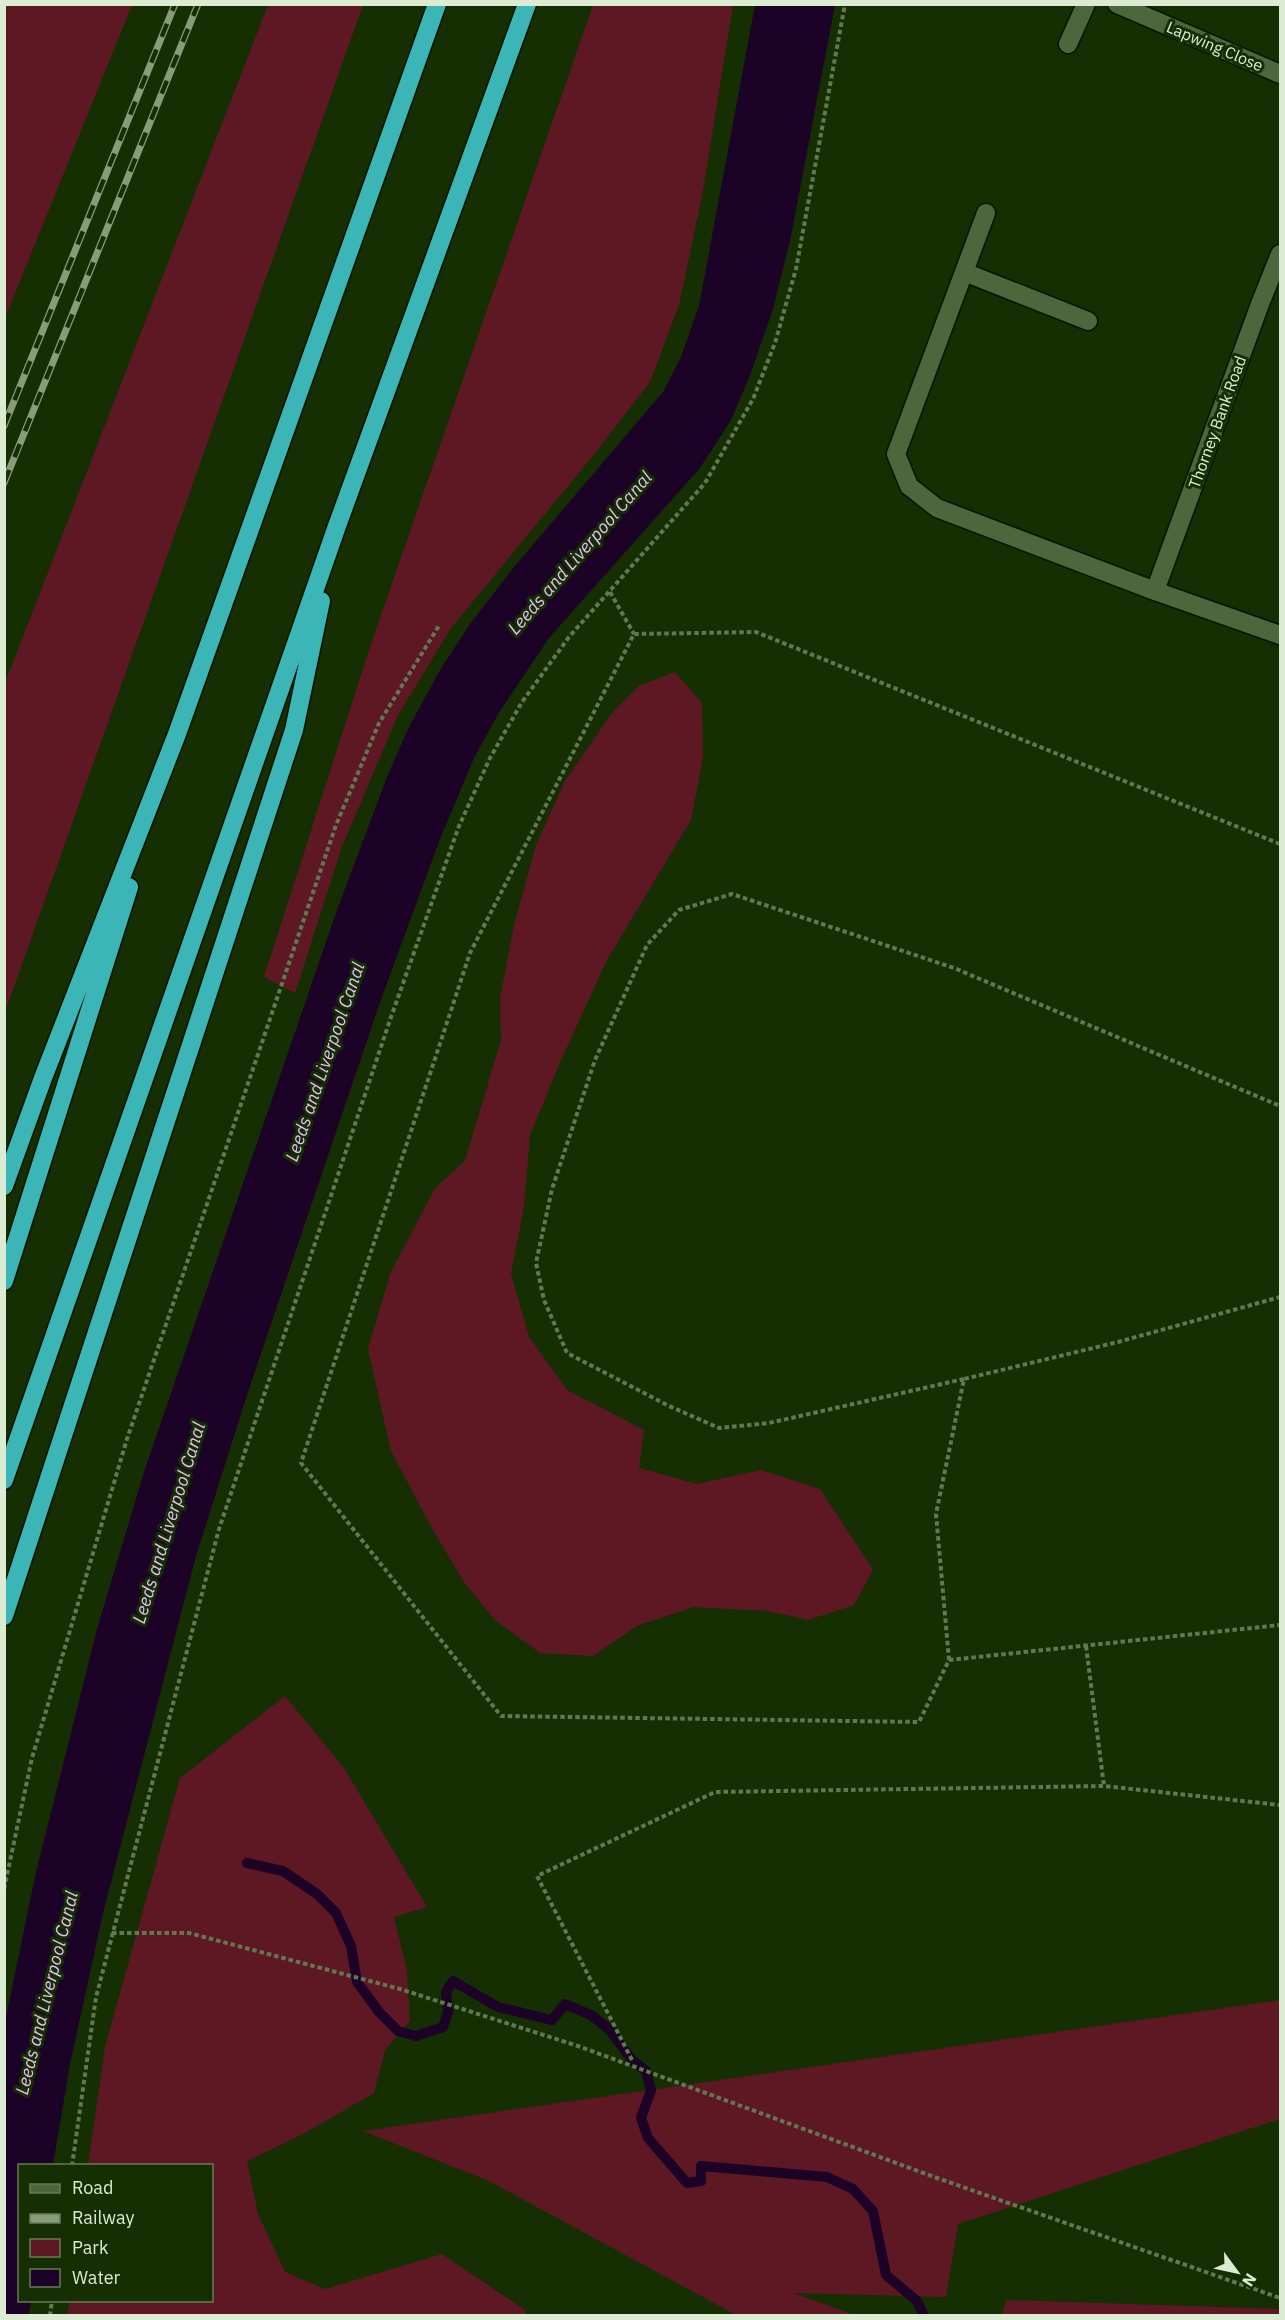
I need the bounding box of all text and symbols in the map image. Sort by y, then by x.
street label: Lapwing Close [1164,17,1267,75]
street label: Thorney Bank Road [1184,353,1250,491]
water label: Leeds and Liverpool Canal [502,466,657,639]
water label: Leeds and Liverpool Canal [280,959,370,1164]
water label: Leeds and Liverpool Canal [127,1419,210,1626]
water label: Leeds and Liverpool Canal [10,1888,83,2097]
legend [18,2164,213,2302]
text: Road [72,2176,113,2199]
text: Railway [72,2206,134,2229]
text: Park [72,2236,109,2259]
north arrow [1207,2242,1267,2302]
text: Water [72,2266,121,2289]
text: N [1238,2270,1261,2290]

